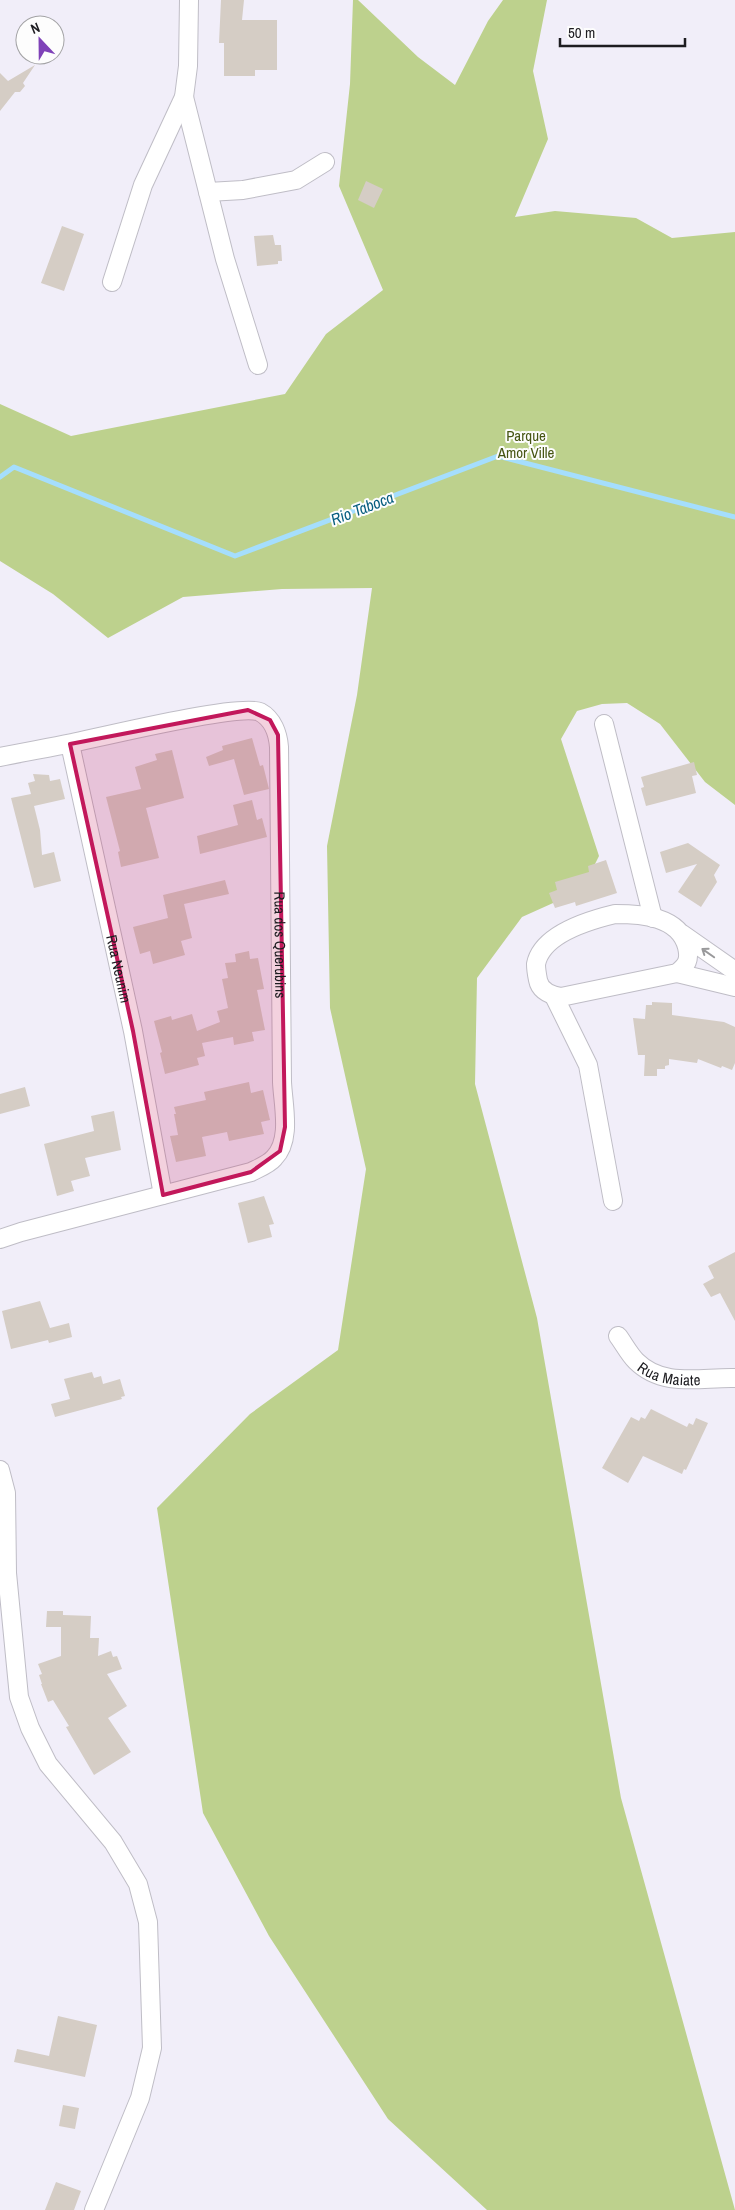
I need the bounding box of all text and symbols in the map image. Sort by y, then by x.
north arrow [15,15,65,65]
scale bar [560,15,685,47]
text: N [28,18,42,38]
text: 50 m [568,22,595,43]
park label: Parque Amor Ville [497,425,554,463]
water label: Rio Taboca [327,486,397,530]
street label: Rua dos Querubins [270,891,292,998]
street label: Rua Neunim [102,933,137,1005]
one-way arrow [701,948,715,958]
street label: Rua Maiate [634,1356,701,1390]

